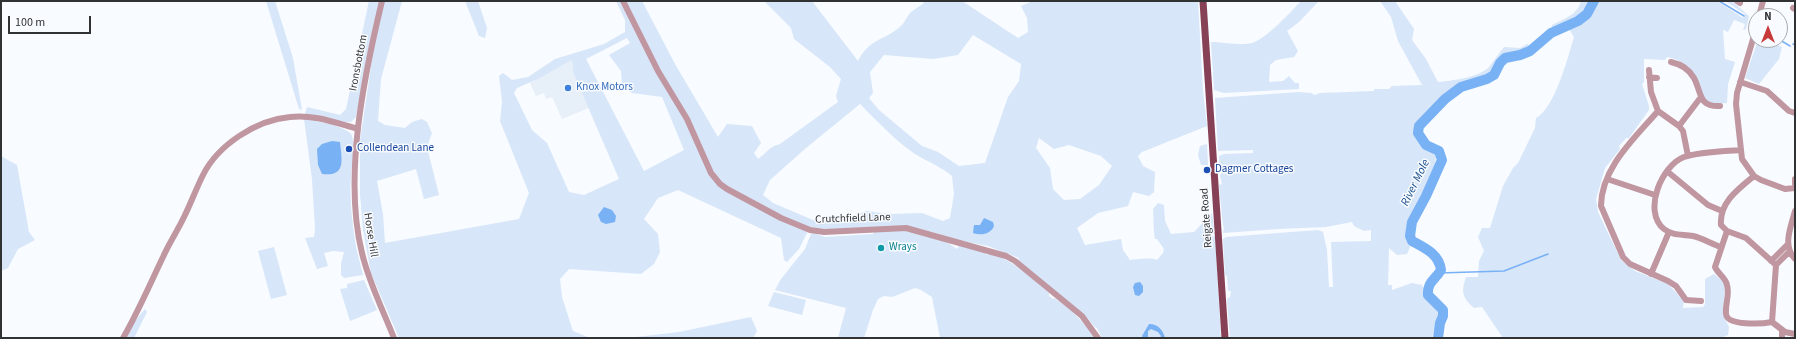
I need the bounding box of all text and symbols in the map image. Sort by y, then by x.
scale bar [10,8,93,34]
north arrow [1748,8,1788,48]
text: N [1764,9,1772,24]
text: 100 m [15,14,45,31]
street label: Ironsbottom [347,34,371,92]
place label: Knox Motors [576,81,633,95]
marker: Knox Motors [563,83,573,93]
place label: Collendean Lane [357,142,434,156]
marker: Collendean Lane [344,144,354,154]
water label: River Mole [1398,157,1434,209]
place label: Dagmer Cottages [1215,163,1293,177]
marker: Dagmer Cottages [1202,165,1212,175]
street label: Reigate Road [1198,188,1216,248]
street label: Crutchfield Lane [815,211,891,227]
street label: Horse Hill [360,212,380,258]
place label: Wrays [889,241,916,255]
marker: Wrays [876,243,886,253]

